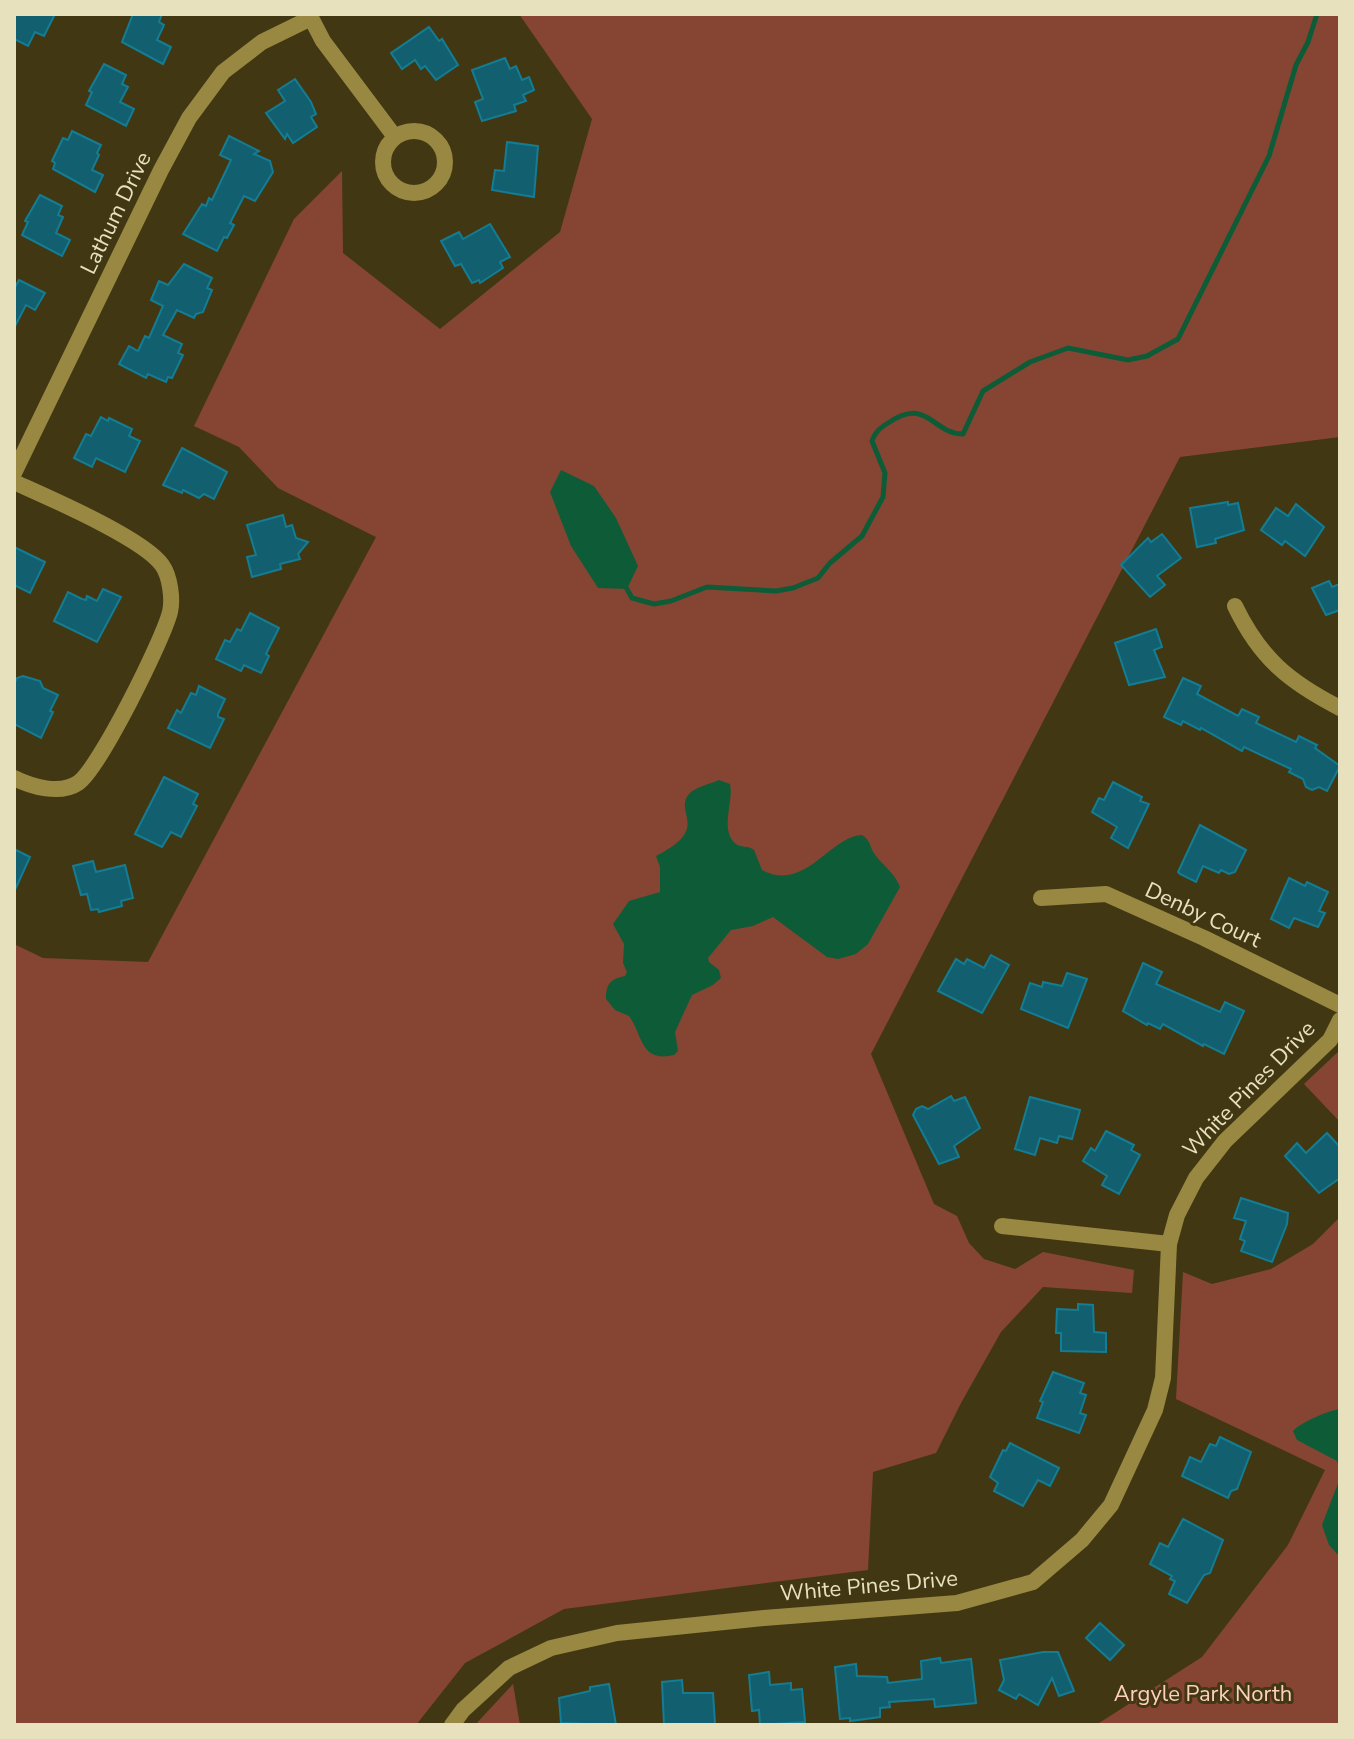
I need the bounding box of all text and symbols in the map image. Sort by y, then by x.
street label: Lathum Drive [73,147,159,279]
street label: Denby Court [1140,875,1266,955]
street label: White Pines Drive [1176,1014,1322,1164]
street label: White Pines Drive [779,1563,959,1609]
park label: Argyle Park North [1114,1679,1292,1709]

